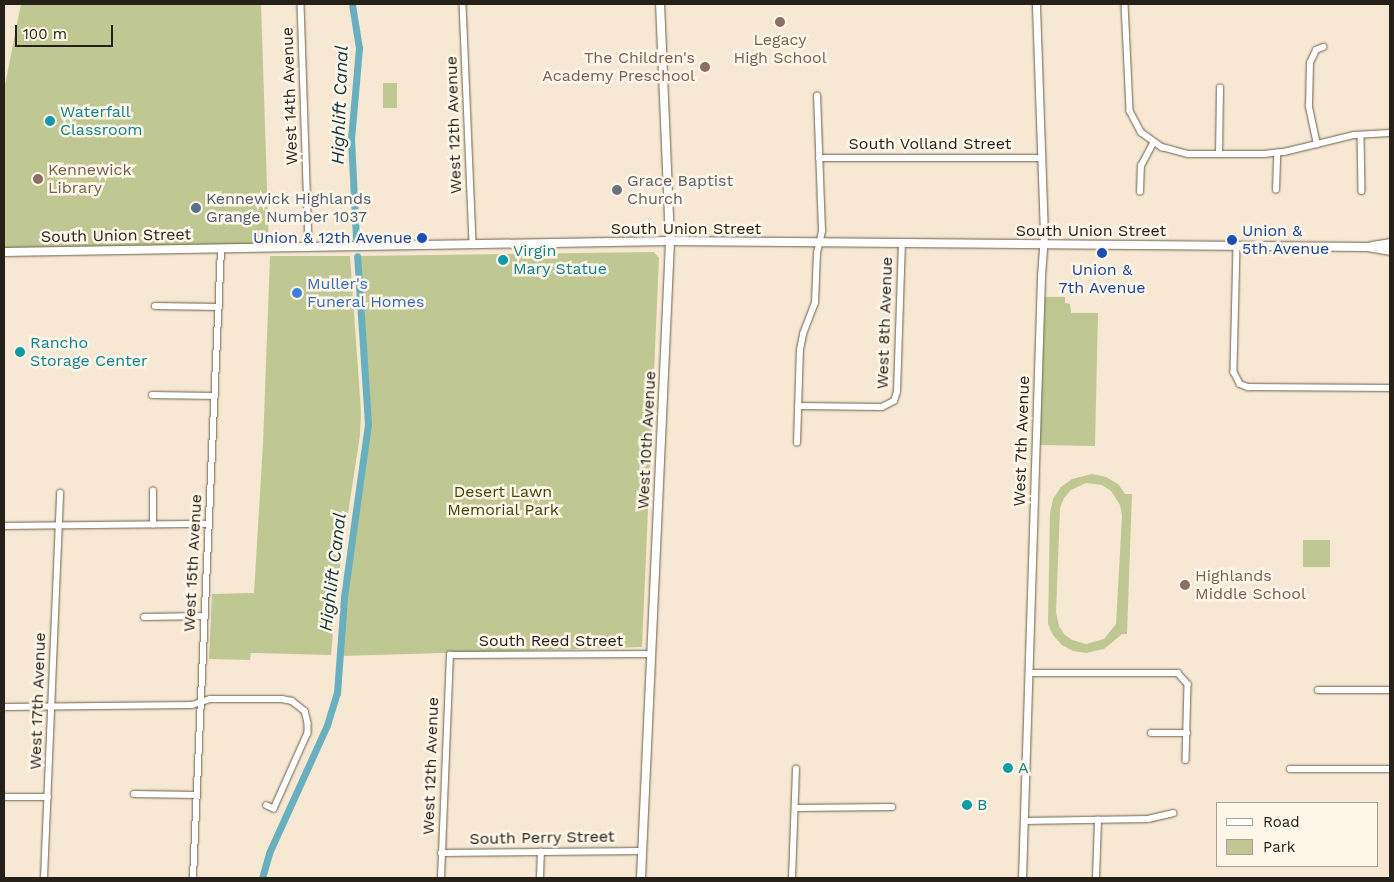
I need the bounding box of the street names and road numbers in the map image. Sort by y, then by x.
street label: West 14th Avenue [278,26,302,166]
street label: West 12th Avenue [442,55,466,195]
street label: South Volland Street [848,134,1012,154]
street label: South Union Street [611,219,761,239]
street label: South Union Street [1016,221,1166,241]
street label: South Union Street [41,225,191,247]
street label: West 8th Avenue [873,256,897,390]
street label: West 10th Avenue [634,370,660,510]
street label: West 7th Avenue [1010,375,1034,507]
street label: West 15th Avenue [180,493,206,633]
street label: West 17th Avenue [26,631,50,771]
street label: South Reed Street [479,631,623,651]
street label: West 12th Avenue [419,696,443,836]
street label: South Perry Street [469,827,615,849]

